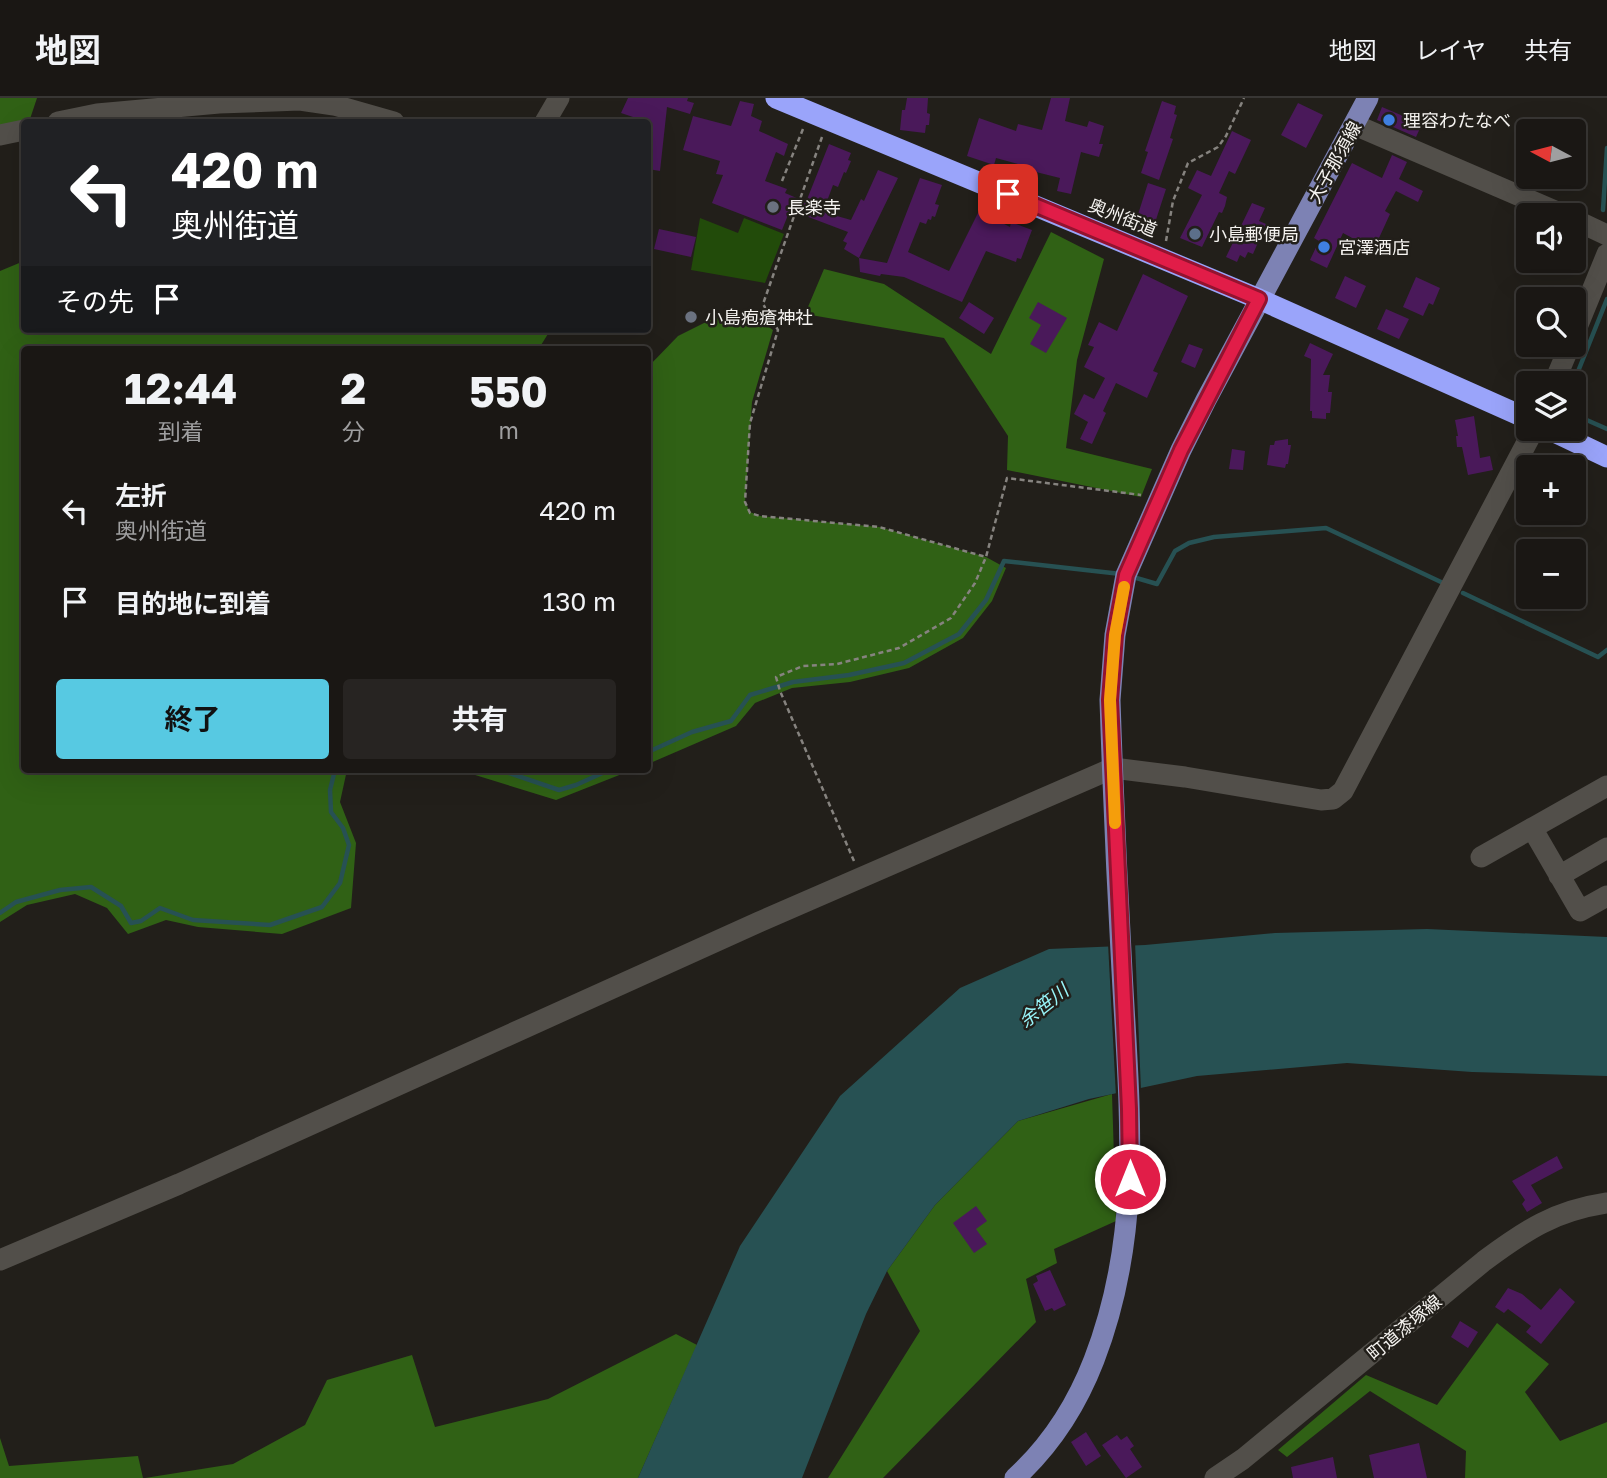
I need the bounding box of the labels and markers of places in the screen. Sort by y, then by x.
place label: 理容わたなべ [1403,109,1511,131]
marker: 理容わたなべ [1381,112,1397,128]
pin [978,164,1038,224]
place label: 長楽寺 [787,196,841,218]
marker: 長楽寺 [765,199,781,215]
place label: 小島郵便局 [1209,223,1299,245]
marker: 小島郵便局 [1187,226,1203,242]
place label: 宮澤酒店 [1338,236,1410,258]
marker: 宮澤酒店 [1316,239,1332,255]
place label: 小島疱瘡神社 [705,306,813,328]
marker: 小島疱瘡神社 [683,309,699,325]

